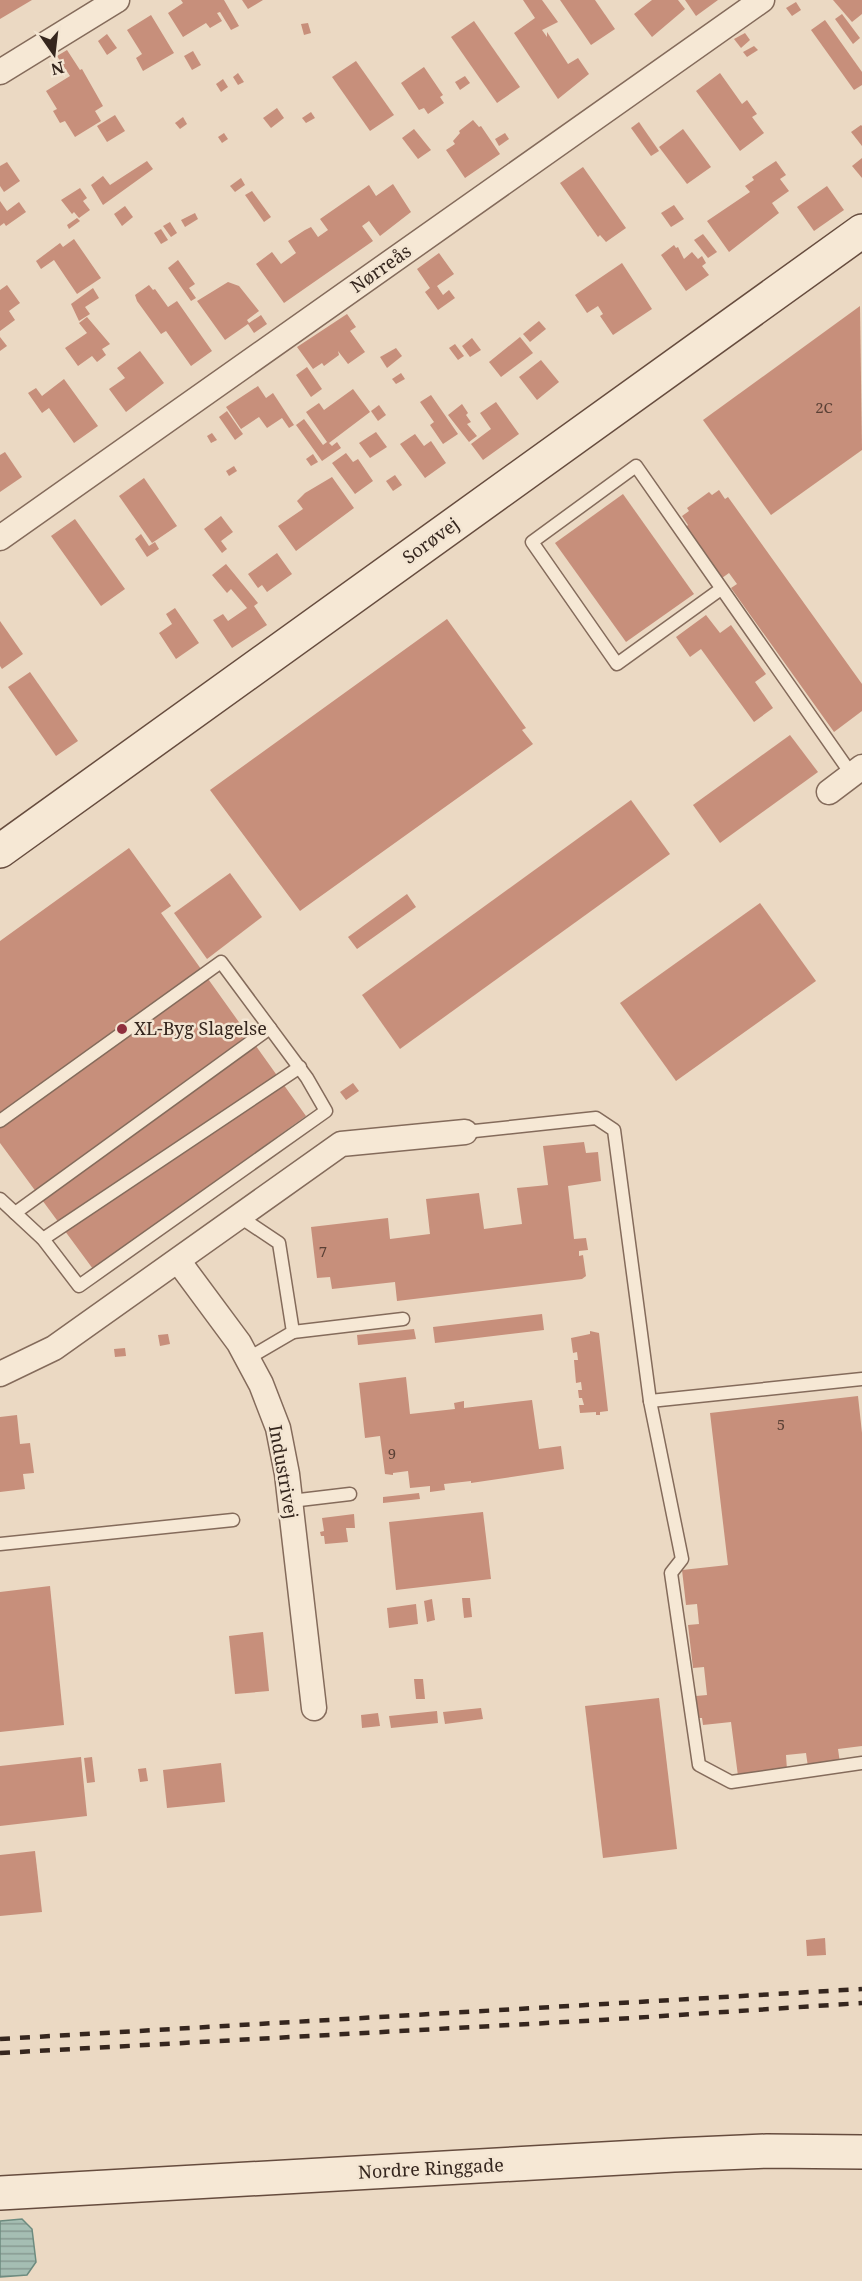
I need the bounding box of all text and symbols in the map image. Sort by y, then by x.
north arrow [24,24,84,84]
text: N [48,56,66,81]
street label: Nørreås [345,239,416,298]
house number: 2C [815,397,833,417]
street label: Sorøvej [397,512,464,569]
place label: XL-Byg Slagelse [134,1016,267,1040]
marker: XL-Byg Slagelse [115,1022,129,1036]
house number: 7 [319,1241,327,1261]
house number: 5 [777,1414,785,1434]
street label: Industrivej [264,1423,304,1521]
house number: 9 [388,1443,396,1463]
street label: Nordre Ringgade [358,2152,504,2184]

